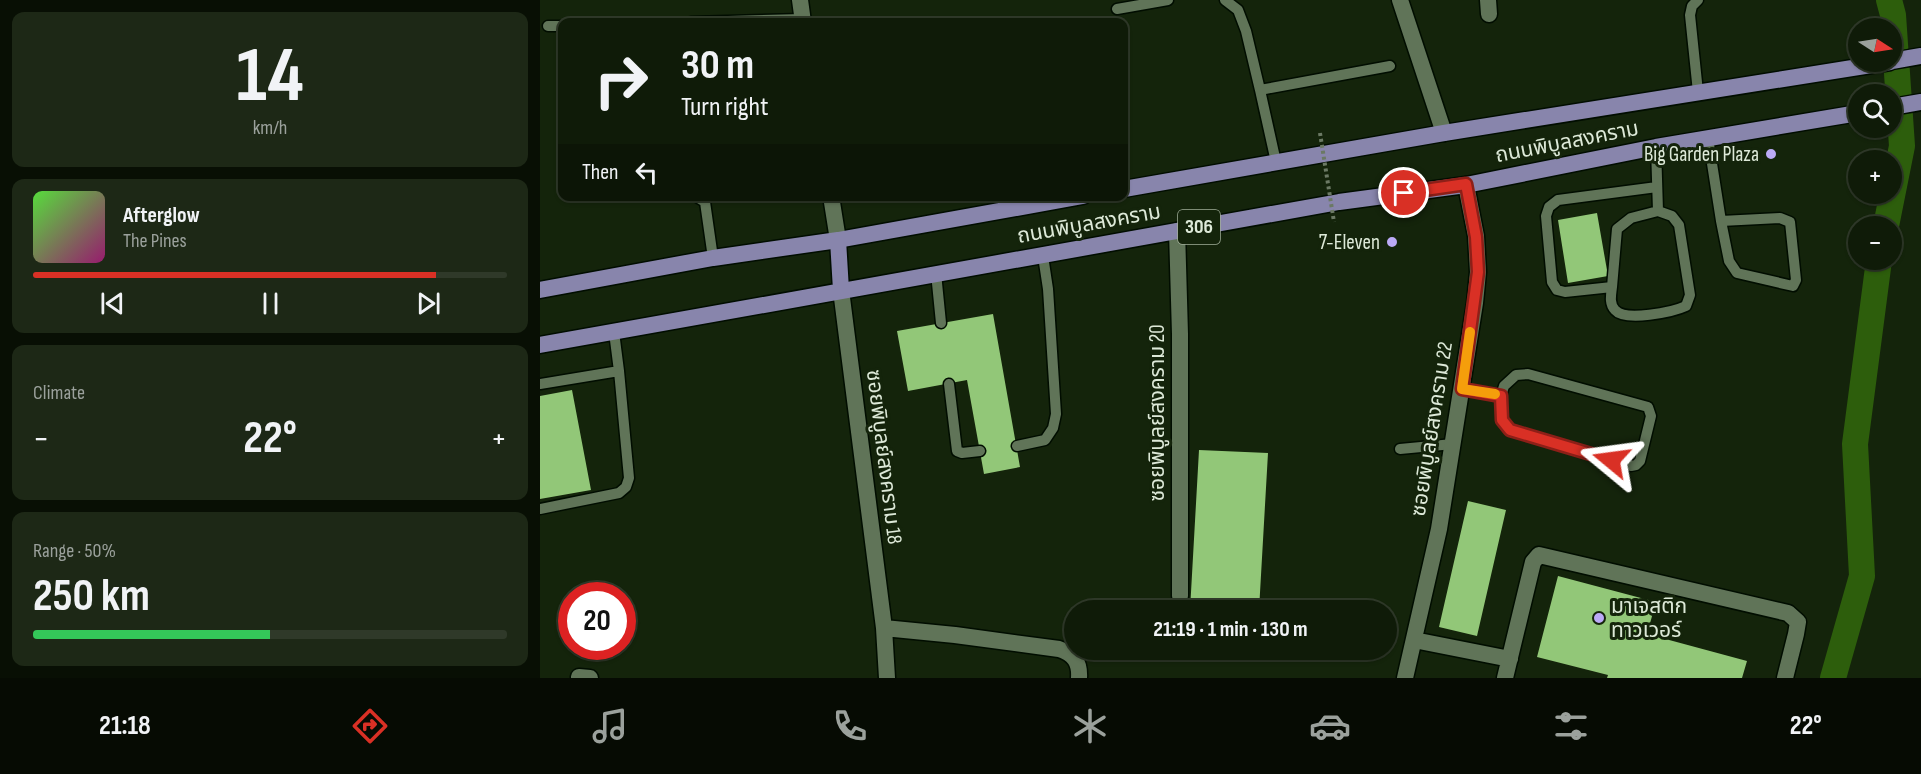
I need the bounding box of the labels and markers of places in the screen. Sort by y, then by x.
place label: Big Garden Plaza [1644,142,1759,167]
marker: Big Garden Plaza [1764,147,1778,161]
pin [1378,167,1429,218]
place label: 7-Eleven [1319,230,1380,255]
marker: 7-Eleven [1385,235,1399,249]
place label: มาเจสติก ทาวเวอร์ [1611,594,1687,643]
marker: มาเจสติก ทาวเวอร์ [1592,611,1606,625]

